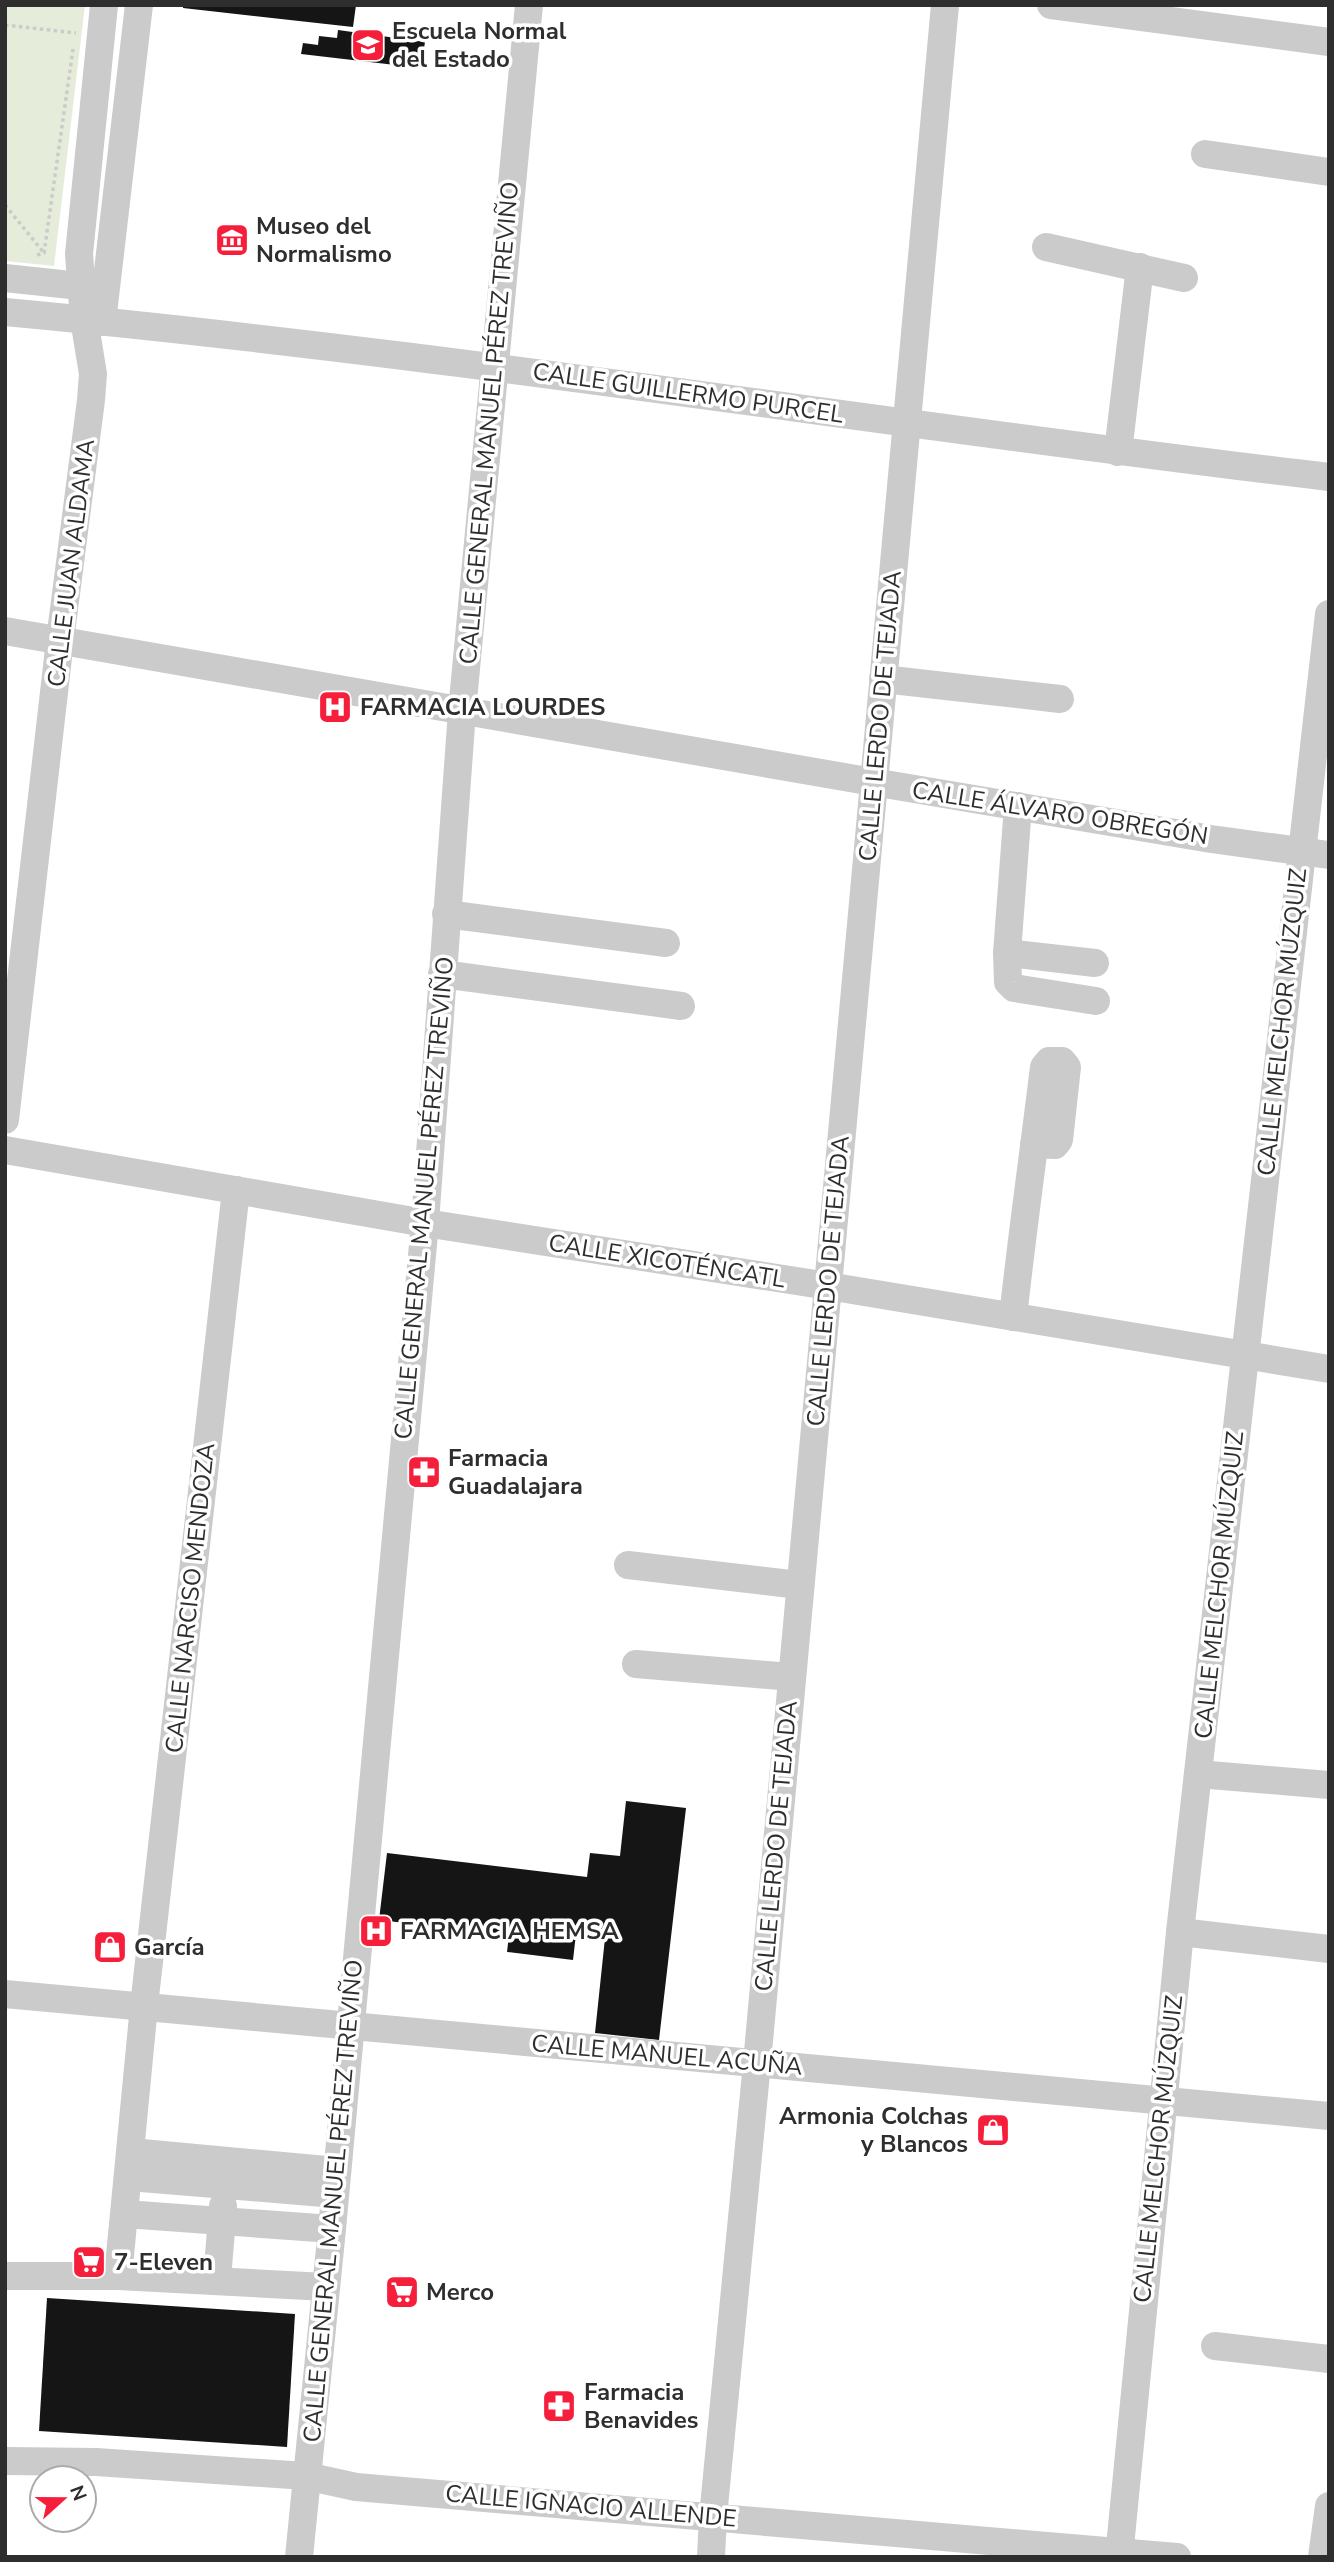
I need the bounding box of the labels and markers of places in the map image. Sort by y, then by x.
place label: Escuela Normal del Estado [392,15,567,75]
school or university icon: Escuela Normal del Estado [349,26,387,64]
place label: Museo del Normalismo [256,210,392,270]
museum icon: Museo del Normalismo [213,221,251,259]
hospital icon: FARMACIA LOURDES [316,688,354,726]
place label: FARMACIA LOURDES [360,691,605,723]
place label: Farmacia Guadalajara [448,1442,583,1502]
pharmacy icon: Farmacia Guadalajara [405,1453,443,1491]
hospital icon: FARMACIA HEMSA [357,1912,395,1950]
place label: FARMACIA HEMSA [400,1915,619,1947]
shop icon: García [91,1928,129,1966]
place label: García [134,1931,205,1963]
place label: Armonia Colchas y Blancos [779,2100,968,2160]
shop icon: Armonia Colchas y Blancos [974,2111,1012,2149]
supermarket icon: 7-Eleven [70,2243,108,2281]
place label: 7-Eleven [114,2246,213,2278]
supermarket icon: Merco [383,2273,421,2311]
place label: Merco [426,2276,494,2308]
place label: Farmacia Benavides [584,2376,698,2436]
pharmacy icon: Farmacia Benavides [540,2387,578,2425]

